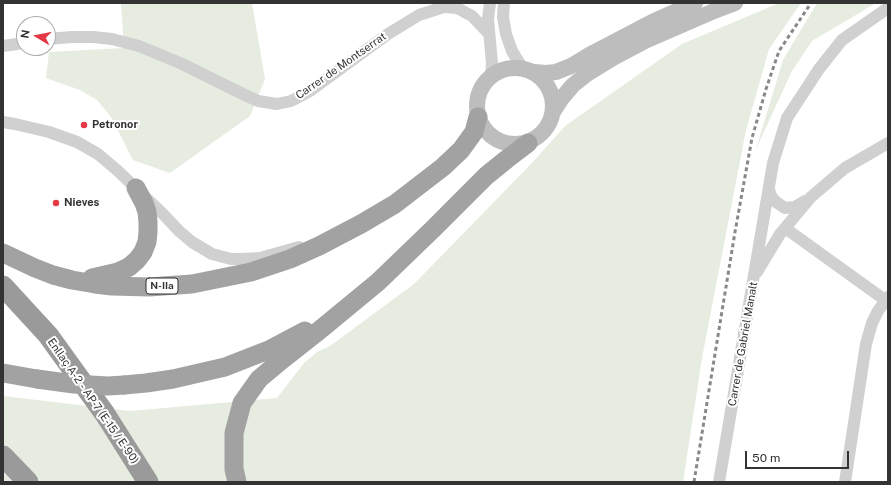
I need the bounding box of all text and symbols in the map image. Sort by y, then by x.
north arrow [16,16,56,56]
text: N [19,29,32,39]
street label: Carrer de Montserrat [293,30,389,102]
place label: Petronor [92,118,138,132]
marker: Petronor [79,120,89,130]
place label: Nieves [64,196,99,210]
marker: Nieves [51,198,61,208]
road number: N-IIa [146,278,178,294]
street label: Carrer de Gabriel Manalt [726,281,760,407]
street label: Enllaç A-2 - AP-7 (E-15 / E-90) [45,336,141,466]
scale bar [747,443,851,469]
text: 50 m [752,451,780,465]

